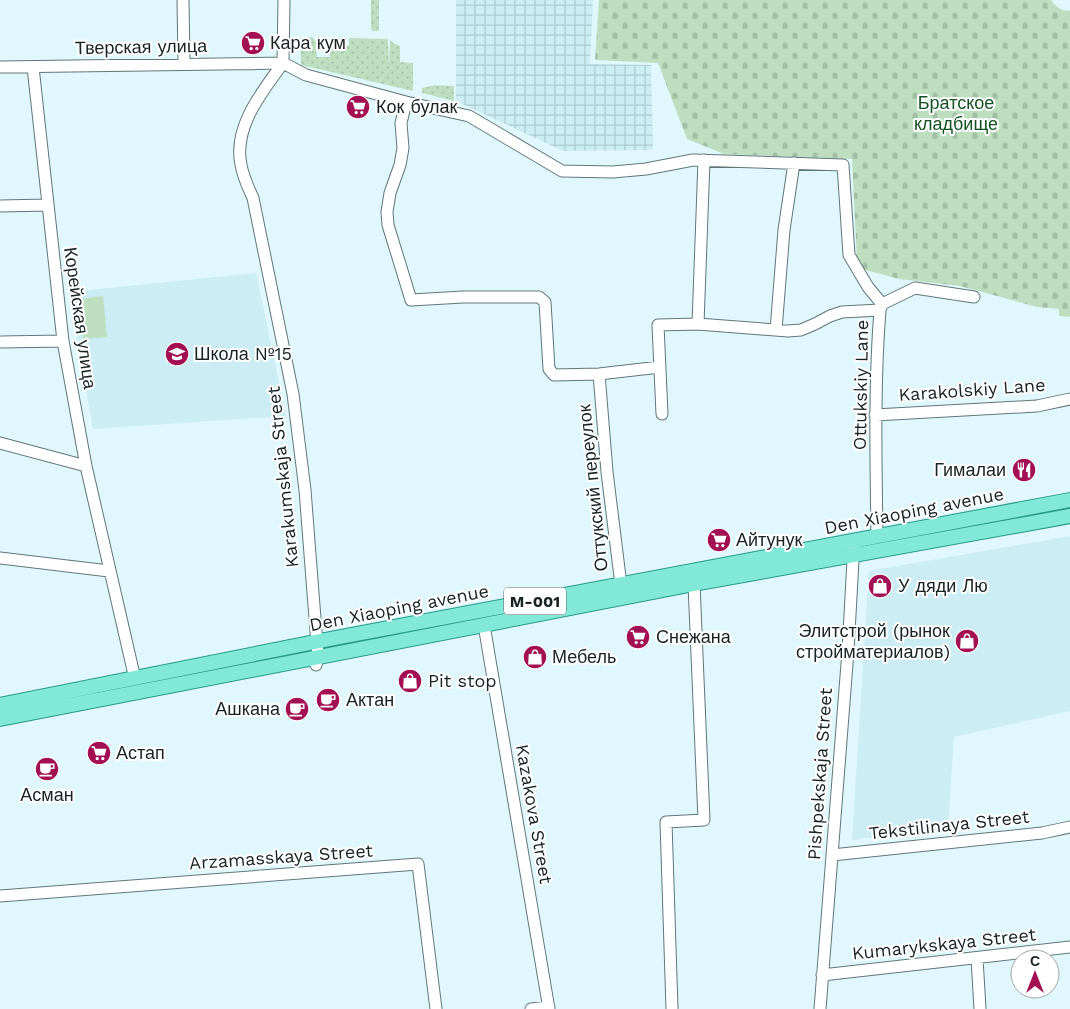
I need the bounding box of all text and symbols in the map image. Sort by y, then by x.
supermarket icon: Кара кум [240,30,266,56]
place label: Кара кум [270,32,346,53]
street label: Тверская улица [75,35,208,58]
park label: Братское кладбище [914,92,998,134]
supermarket icon: Кок булак [345,94,371,120]
place label: Кок булак [376,96,458,117]
street label: Корейская улица [60,246,101,391]
street label: Ottukskiy Lane [849,320,872,450]
school or university icon: Школа №15 [164,341,190,367]
place label: Школа №15 [194,343,292,364]
street label: Karakolskiy Lane [898,374,1046,405]
street label: Karakumskaja Street [262,385,302,569]
street label: Оттукский переулок [573,403,612,573]
restaurant icon: Гималаи [1011,457,1037,483]
place label: Гималаи [934,459,1006,480]
street label: Den Xiaoping avenue [822,483,1005,538]
supermarket icon: Айтунук [706,527,732,553]
place label: Айтунук [736,529,802,550]
shop icon: У дяди Лю [867,573,893,599]
place label: У дяди Лю [898,575,988,596]
street label: Den Xiaoping avenue [307,580,490,635]
road number: M-001 [504,588,566,614]
place label: Элитстрой (рынок стройматериалов) [796,620,950,662]
supermarket icon: Снежана [625,624,651,650]
place label: Снежана [656,626,732,647]
shop icon: Элитстрой (рынок стройматериалов) [954,628,980,654]
shop icon: Мебель [522,644,548,670]
place label: Мебель [552,646,616,667]
shop icon: Pit stop [397,668,423,694]
place label: Pit stop [428,670,497,691]
cafe icon: Актан [315,687,341,713]
street label: Pishpekskaja Street [803,687,836,861]
place label: Актан [346,689,394,710]
cafe icon: Ашкана [284,696,310,722]
place label: Ашкана [215,698,281,719]
supermarket icon: Астап [86,740,112,766]
place label: Астап [116,742,165,763]
street label: Kazakova Street [512,742,557,886]
cafe icon: Асман [34,756,60,782]
place label: Асман [20,784,74,805]
street label: Tekstilinaya Street [868,806,1031,843]
street label: Arzamasskaya Street [188,840,374,873]
street label: Kumarykskaya Street [851,923,1037,964]
north arrow [1010,949,1060,999]
text: С [1030,953,1040,969]

